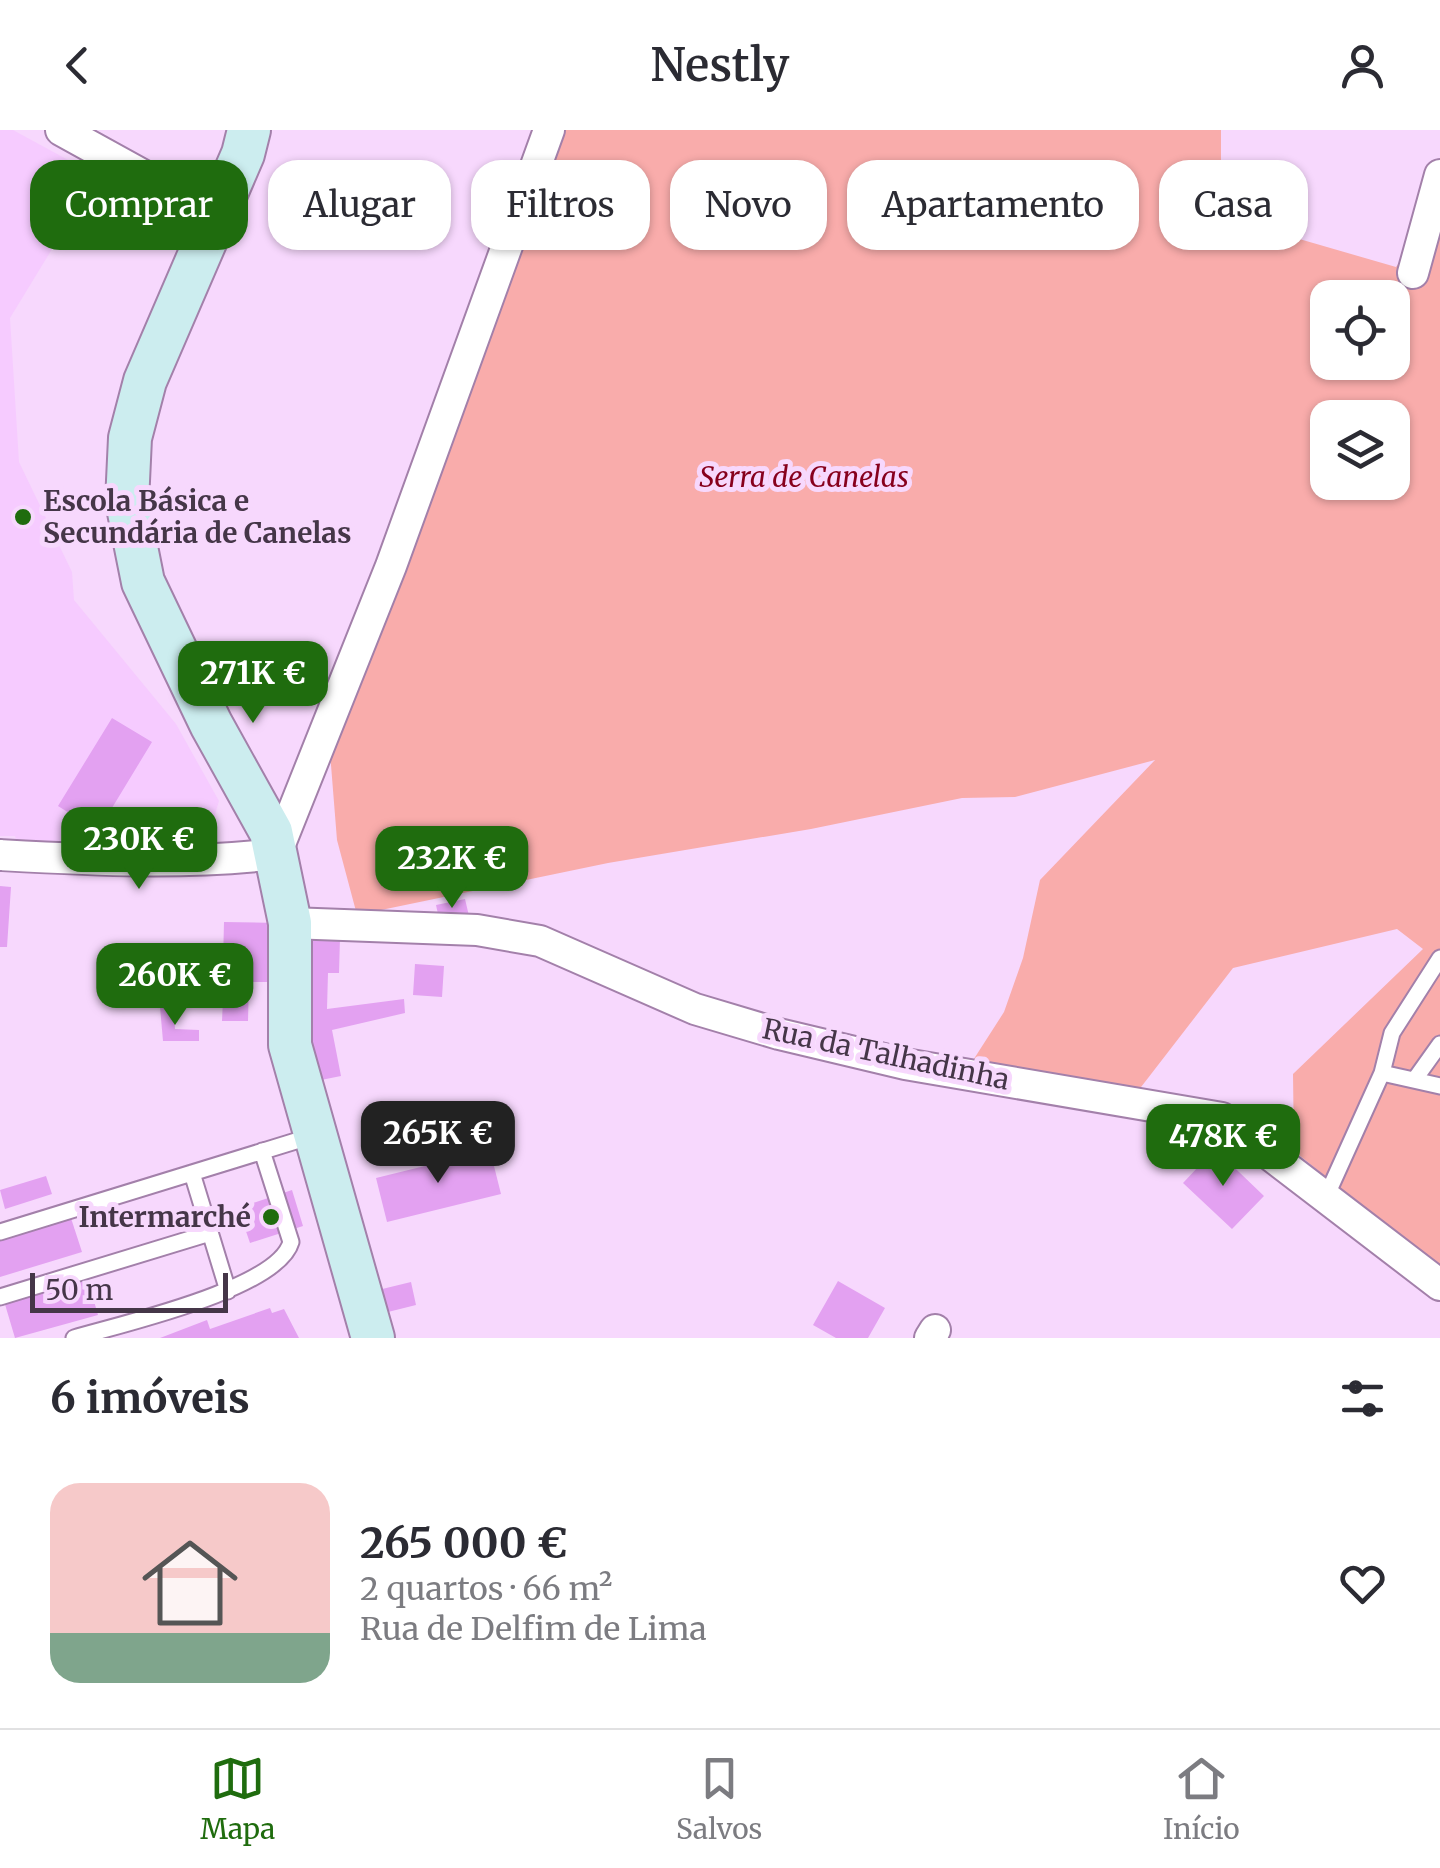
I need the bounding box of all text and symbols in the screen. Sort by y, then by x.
text: Nestly [651,37,789,93]
icon: back [50,38,105,93]
icon: person [1335,38,1390,93]
chip: Comprar [30,160,248,250]
chip: Alugar [268,160,451,250]
chip: Filtros [471,160,650,250]
chip: Novo [670,160,827,250]
chip: Apartamento [847,160,1139,250]
chip: Casa [1159,160,1308,250]
map controls [1310,280,1410,500]
button: locate [1310,280,1410,380]
button: layers [1310,400,1410,500]
park label: Serra de Canelas [699,459,909,495]
place label: Escola Básica e Secundária de Canelas [43,483,351,551]
marker: Escola Básica e Secundária de Canelas [12,506,34,528]
pin: 271K € [172,641,334,726]
text: 271K € [200,653,306,693]
pin: 230K € [58,807,220,892]
text: 230K € [83,819,195,859]
pin: 232K € [371,826,533,911]
text: 232K € [397,838,507,878]
pin: 260K € [94,943,256,1028]
text: 260K € [118,955,232,995]
street label: Rua da Talhadinha [759,1010,1013,1098]
pin: 265K € [357,1101,519,1186]
pin: 478K € [1142,1104,1304,1189]
text: 265K € [383,1113,493,1153]
text: 478K € [1168,1116,1278,1156]
place label: Intermarché [79,1199,251,1235]
marker: Intermarché [260,1206,282,1228]
scale bar [30,1268,228,1312]
text: 50 m [45,1272,113,1308]
icon: filters [1335,1371,1390,1426]
text: 6 imóveis [50,1372,250,1424]
text: 265 000 € [360,1517,568,1569]
icon: home [130,1523,250,1643]
icon: heart [1335,1556,1390,1611]
text: 2 quartos · 66 m² [360,1569,612,1609]
text: Rua de Delfim de Lima [360,1609,707,1649]
tab: Mapa [200,1751,275,1847]
tab: Salvos [676,1751,762,1847]
tab: Início [1163,1751,1240,1847]

